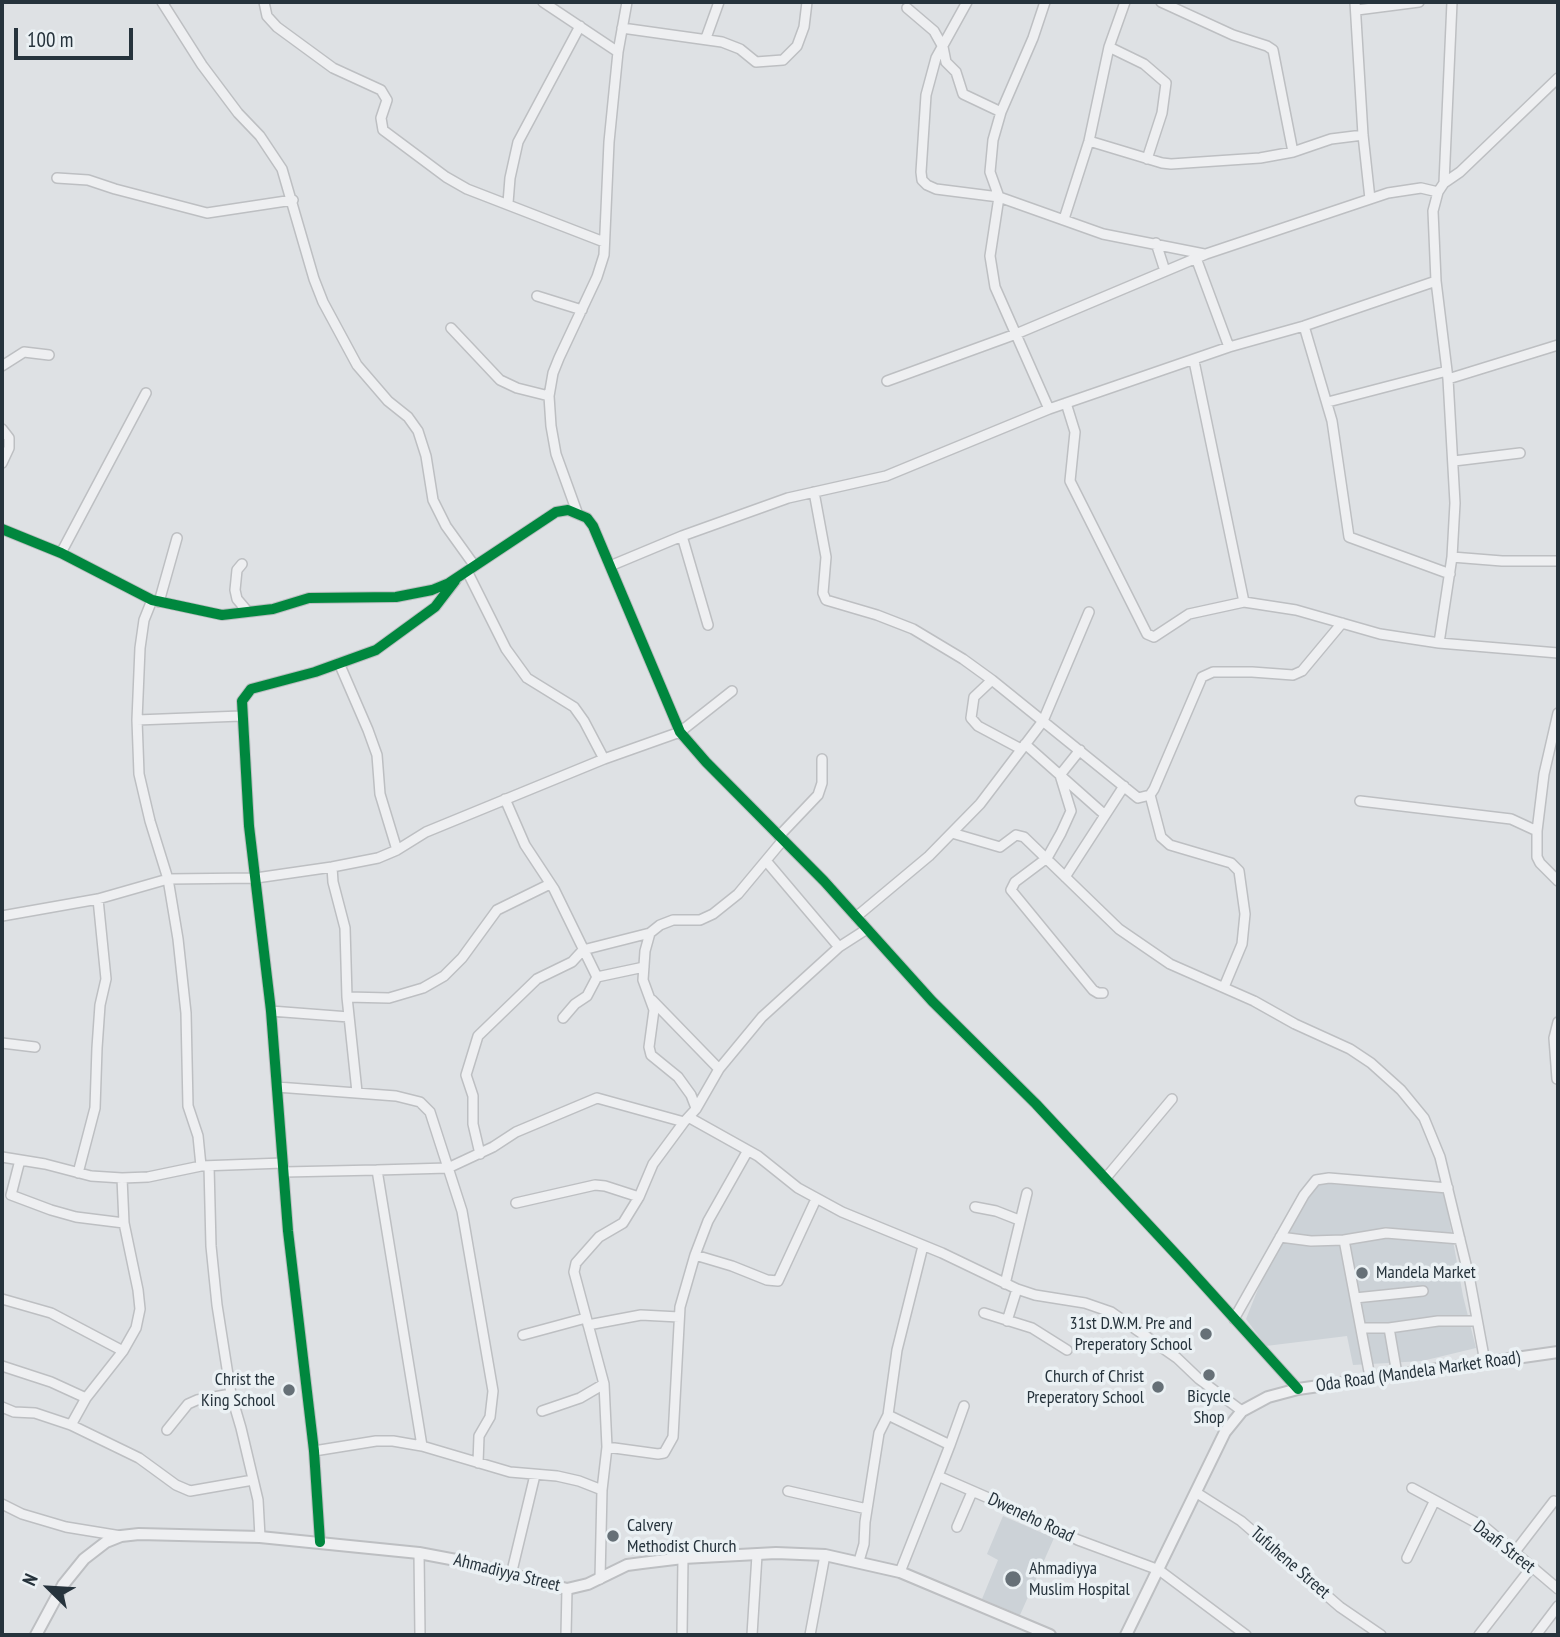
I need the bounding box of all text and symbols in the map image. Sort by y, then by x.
scale bar [18,14,136,58]
text: 100 m [27,26,73,53]
place label: Mandela Market [1376,1262,1476,1284]
marker: Mandela Market [1354,1265,1370,1281]
place label: 31st D.W.M. Pre and Preperatory School [1070,1313,1192,1356]
marker: 31st D.W.M. Pre and Preperatory School [1198,1326,1214,1342]
street label: Oda Road (Mandela Market Road) [1315,1347,1521,1397]
place label: Church of Christ Preperatory School [1027,1366,1144,1408]
marker: Bicycle Shop [1201,1367,1217,1383]
place label: Christ the King School [201,1369,275,1412]
marker: Church of Christ Preperatory School [1150,1379,1166,1395]
marker: Christ the King School [281,1382,297,1398]
place label: Bicycle Shop [1187,1386,1231,1428]
street label: Dweneho Road [984,1489,1078,1547]
place label: Calvery Methodist Church [627,1515,736,1558]
street label: Daafi Street [1469,1516,1539,1578]
street label: Tufuhene Street [1246,1523,1334,1603]
marker: Calvery Methodist Church [605,1528,621,1544]
street label: Ahmadiyya Street [451,1549,563,1597]
north arrow [14,1553,84,1623]
place label: Ahmadiyya Muslim Hospital [1029,1558,1130,1600]
marker: Ahmadiyya Muslim Hospital [1003,1569,1023,1589]
text: N [17,1570,43,1589]

